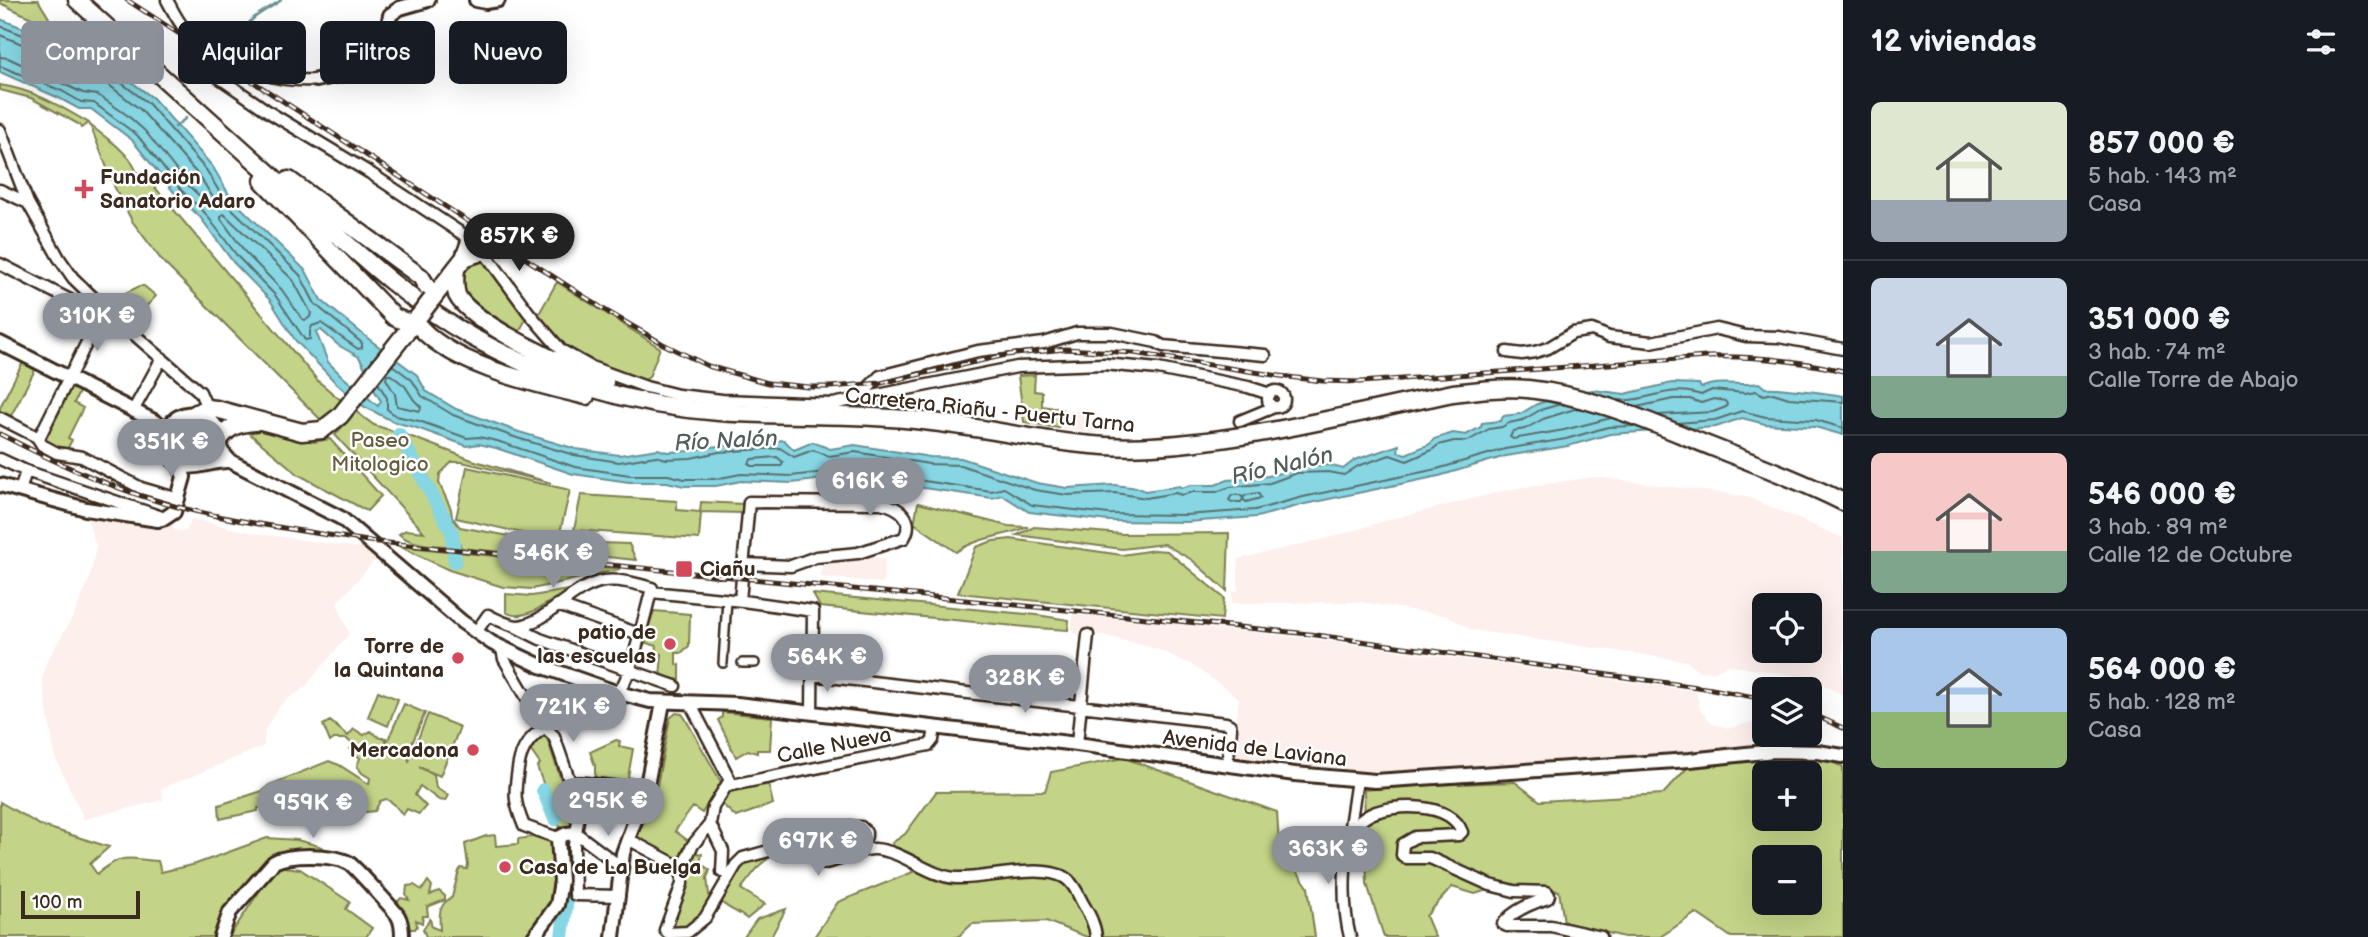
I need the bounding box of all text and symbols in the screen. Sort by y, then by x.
chip: Comprar [21,21,164,84]
chip: Alquilar [178,21,306,84]
chip: Filtros [320,21,435,84]
chip: Nuevo [449,21,567,84]
icon: filters [2302,23,2340,61]
text: 12 viviendas [1871,24,2036,60]
text: 857 000 € [2088,126,2235,162]
icon: home [1927,130,2011,214]
text: 5 hab. · 143 m² [2088,162,2237,190]
place label: Fundación Sanatorio Adaro [100,165,255,214]
marker: Fundación Sanatorio Adaro [74,179,94,199]
text: Casa [2088,190,2142,218]
pin: 857K € [462,214,576,273]
text: 857K € [480,222,558,250]
pin: 310K € [40,294,154,353]
text: 310K € [59,302,135,330]
text: 351 000 € [2088,302,2230,338]
icon: home [1927,306,2011,390]
text: 3 hab. · 74 m² [2088,338,2226,366]
text: Calle Torre de Abajo [2088,366,2299,394]
street label: Carretera Riañu - Puertu Tarna [844,383,1136,438]
pin: 351K € [114,420,228,479]
water label: Río Nalón [674,424,778,458]
text: 351K € [133,428,209,456]
park label: Paseo Mitologico [331,428,429,477]
water label: Río Nalón [1229,441,1336,491]
pin: 616K € [813,458,927,518]
text: 616K € [832,467,908,495]
text: 546 000 € [2088,477,2236,513]
icon: home [1927,481,2011,565]
text: 3 hab. · 89 m² [2088,513,2228,541]
pin: 546K € [496,530,610,590]
text: 546K € [513,539,593,567]
text: Calle 12 de Octubre [2088,541,2293,569]
place label: Ciañu [700,557,756,582]
marker: Ciañu [674,559,694,579]
map controls [1752,593,1822,915]
button: locate [1752,593,1822,663]
place label: patio de las escuelas [537,620,656,669]
place label: Torre de la Quintana [334,634,444,683]
pin: 564K € [770,634,884,694]
marker: patio de las escuelas [662,636,678,652]
text: 564K € [787,643,867,671]
marker: Torre de la Quintana [450,650,466,666]
text: 564 000 € [2088,652,2236,688]
pin: 328K € [968,656,1082,715]
icon: home [1927,656,2011,740]
text: 328K € [985,664,1065,692]
button: layers [1752,677,1822,747]
pin: 721K € [516,684,630,744]
text: 5 hab. · 128 m² [2088,688,2236,716]
text: 721K € [536,693,610,721]
text: Casa [2088,716,2142,744]
street label: Calle Nueva [775,722,893,769]
street label: Avenida de Laviana [1162,725,1348,772]
place label: Mercadona [349,738,459,763]
marker: Mercadona [465,742,481,758]
button: + [1752,761,1822,831]
pin: 295K € [551,778,665,838]
pin: 959K € [256,780,370,840]
text: 295K € [568,787,648,815]
text: 959K € [273,789,353,817]
pin: 697K € [761,818,875,878]
pin: 363K € [1271,826,1385,886]
text: 697K € [778,827,858,855]
text: 363K € [1288,835,1368,863]
button: − [1752,845,1822,915]
place label: Casa de La Buelga [519,855,701,880]
marker: Casa de La Buelga [497,859,513,875]
scale bar [21,888,140,920]
text: 100 m [32,891,83,914]

